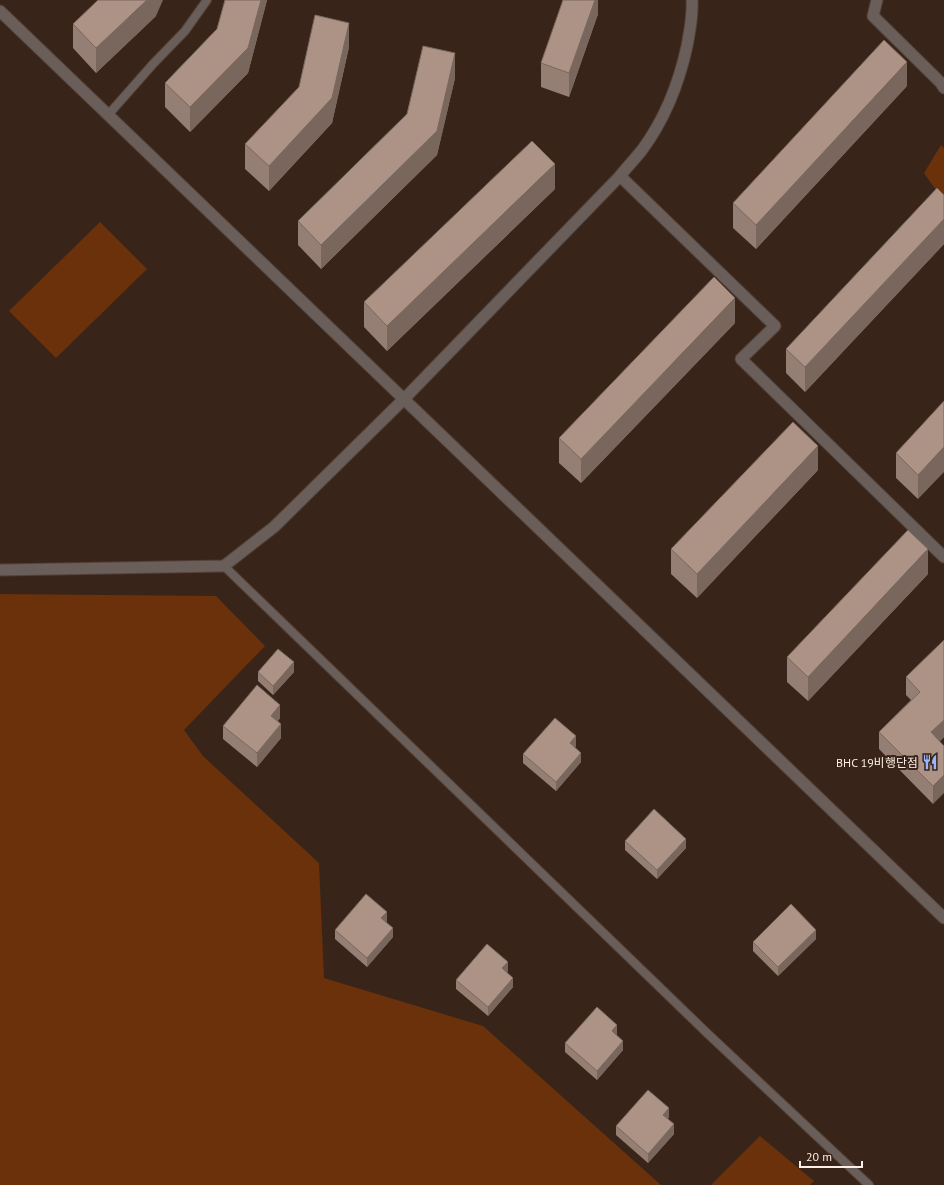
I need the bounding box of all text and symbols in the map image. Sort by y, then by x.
restaurant icon: BHC 19비행단점 [921,753,939,771]
place label: BHC 19비행단점 [836,755,918,770]
scale bar [800,1143,862,1169]
text: 20 m [806,1149,832,1164]

